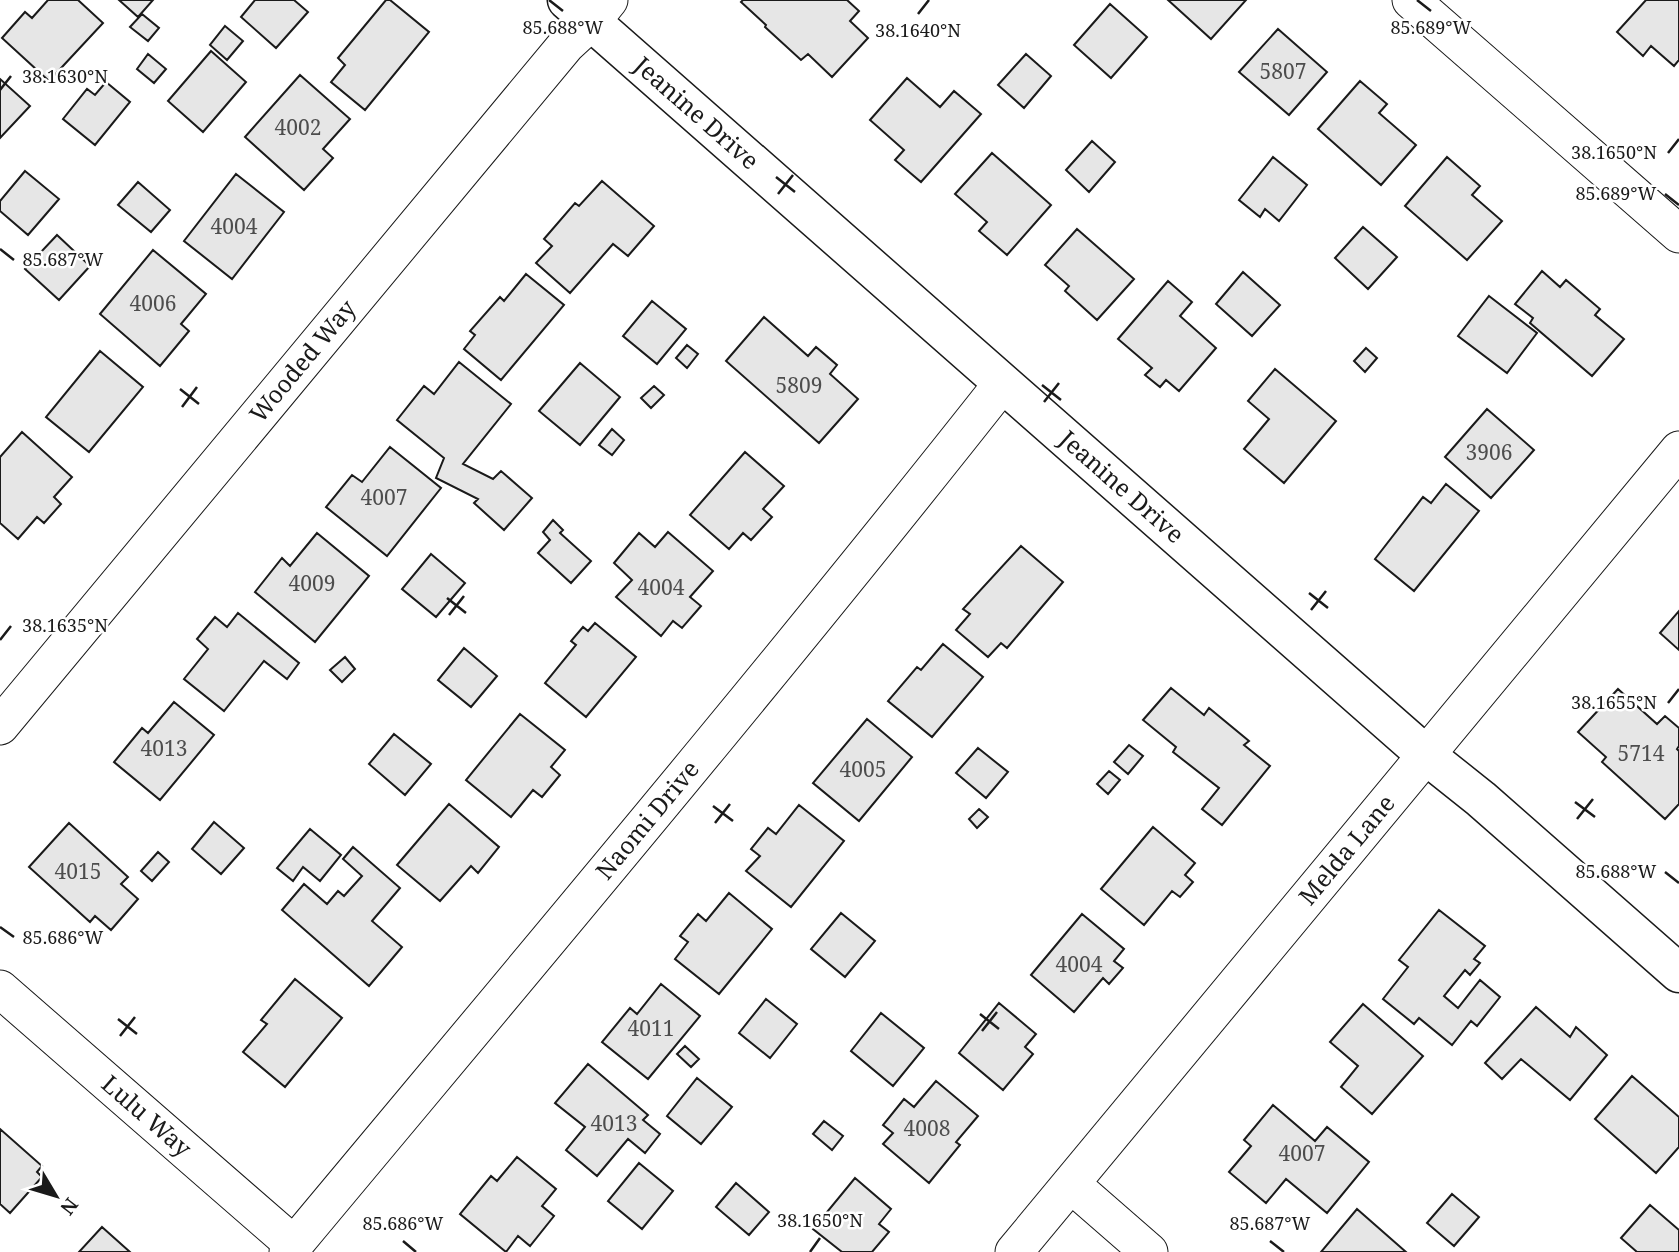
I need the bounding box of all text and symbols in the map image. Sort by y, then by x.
text: 85.688°W [523,15,604,39]
text: 85.689°W [1391,15,1472,39]
text: 38.1640°N [875,18,961,42]
street label: Jeanine Drive [627,48,767,176]
house number: 5807 [1260,57,1306,85]
text: 38.1630°N [22,64,108,88]
house number: 4002 [275,113,321,141]
text: 38.1650°N [1571,140,1657,164]
text: 85.689°W [1576,181,1657,205]
house number: 4004 [211,212,258,240]
text: 85.687°W [23,247,104,271]
house number: 4006 [130,289,176,317]
street label: Wooded Way [241,292,363,429]
house number: 5809 [776,371,822,399]
street label: Jeanine Drive [1052,422,1192,550]
house number: 3906 [1466,438,1512,466]
house number: 4007 [361,483,407,511]
house number: 4009 [289,569,335,597]
house number: 4004 [638,573,685,601]
text: 38.1635°N [22,613,108,637]
text: 38.1655°N [1571,690,1657,714]
house number: 4013 [141,734,187,762]
house number: 5714 [1618,739,1665,767]
street label: Naomi Drive [588,753,706,886]
house number: 4005 [840,755,886,783]
street label: Melda Lane [1291,787,1402,911]
house number: 4015 [55,857,101,885]
text: 85.688°W [1576,859,1657,883]
text: 85.686°W [23,925,104,949]
house number: 4004 [1056,950,1103,978]
house number: 4011 [628,1014,674,1042]
street label: Lulu Way [95,1067,200,1164]
house number: 4013 [591,1109,637,1137]
house number: 4008 [904,1114,950,1142]
house number: 4007 [1279,1139,1325,1167]
north arrow [21,1161,91,1231]
text: N [55,1193,84,1220]
text: 38.1650°N [777,1208,863,1232]
text: 85.686°W [363,1211,444,1235]
text: 85.687°W [1230,1211,1311,1235]

